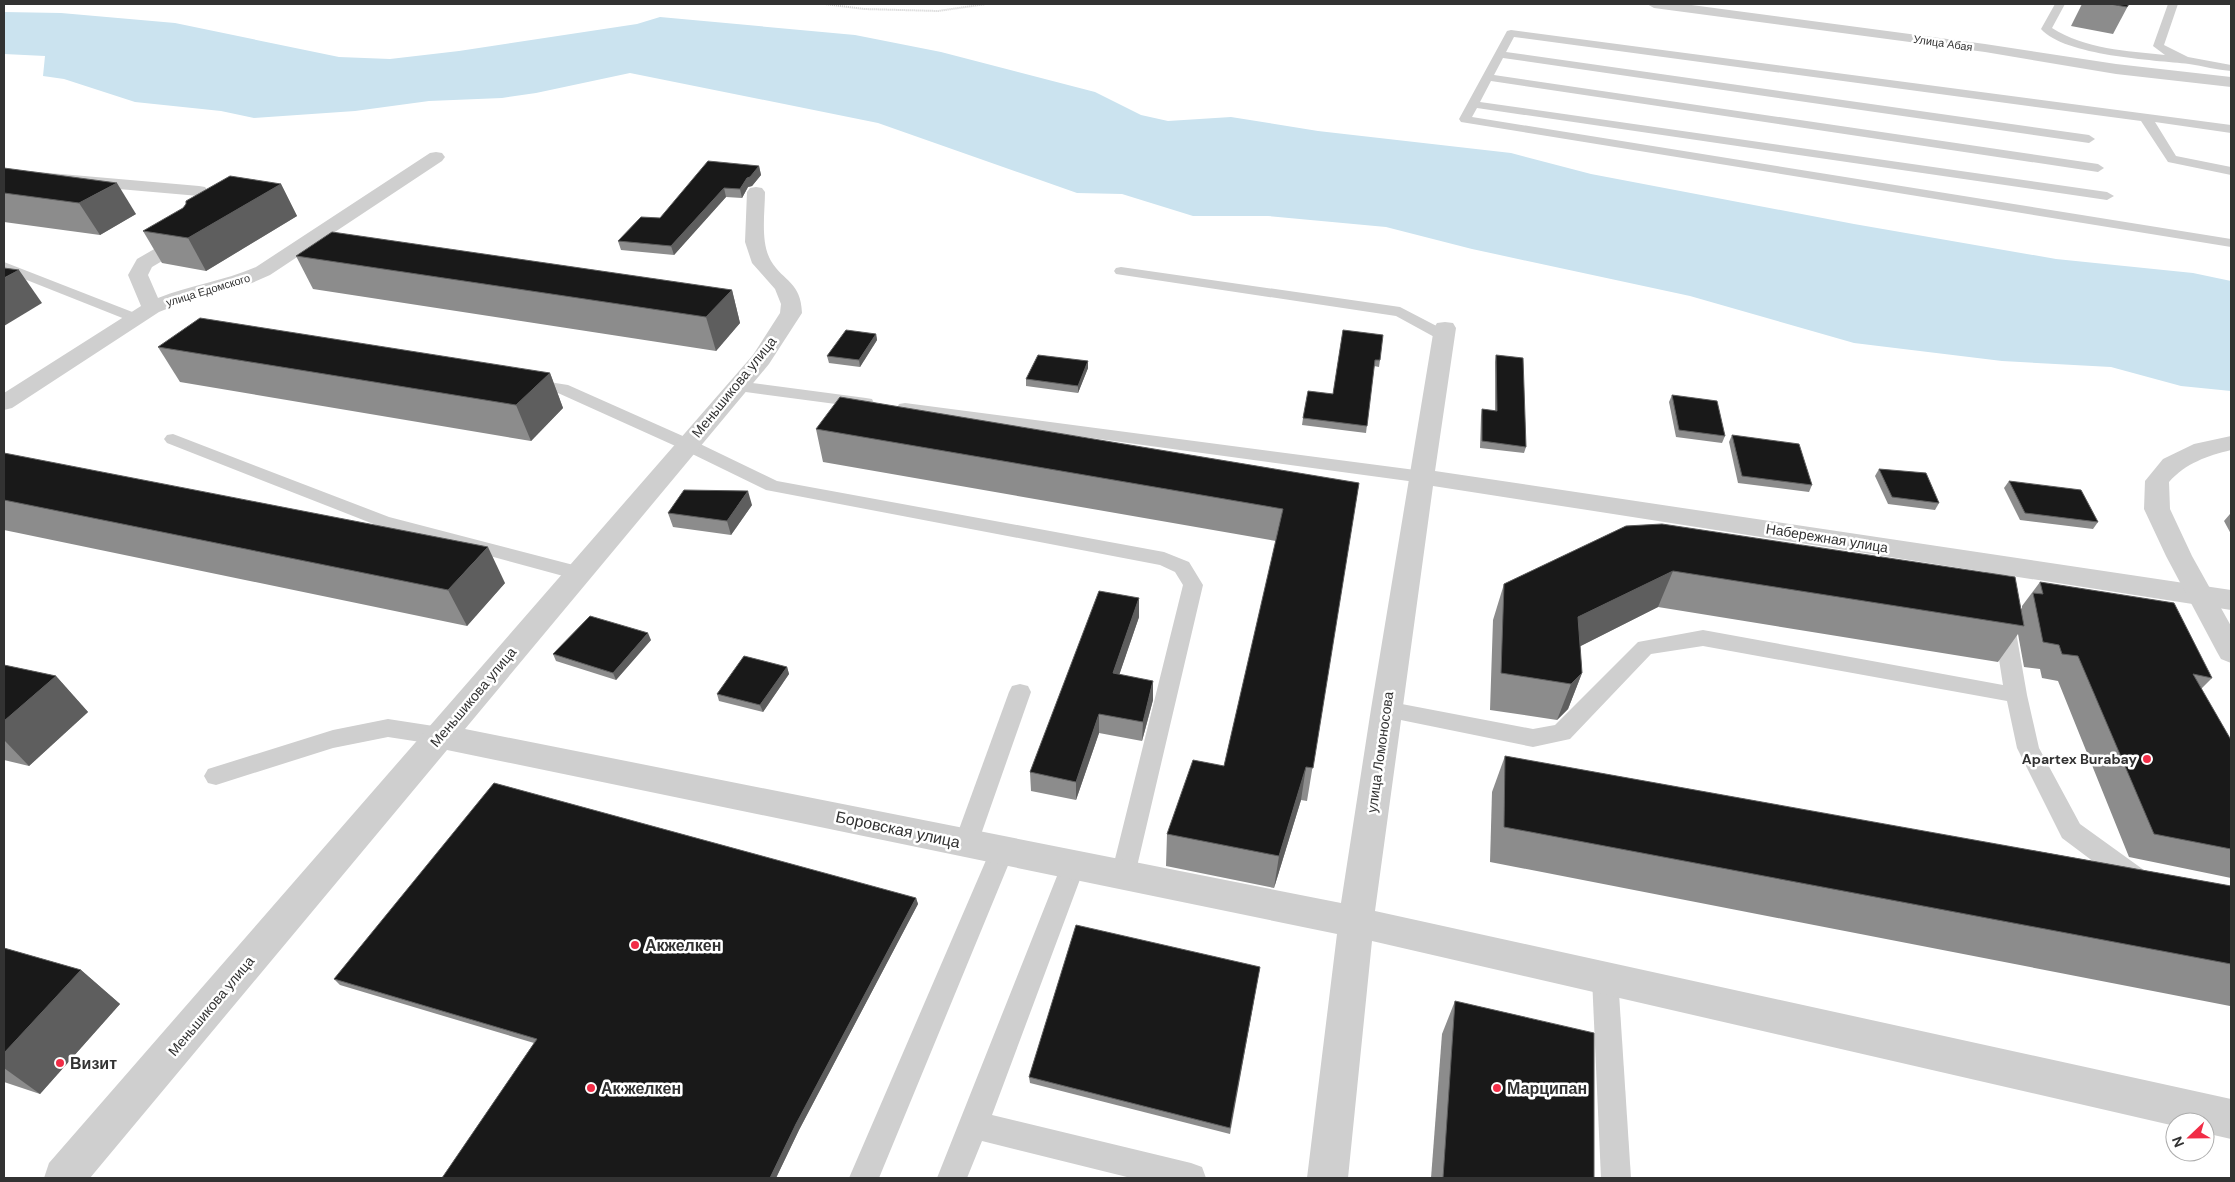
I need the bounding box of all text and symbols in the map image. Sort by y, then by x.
street label: Улица Абая [1913,32,1974,54]
street label: улица Едомского [164,271,252,309]
street label: Меньшикова улица [688,333,780,441]
street label: Набережная улица [1765,519,1890,557]
street label: Меньшикова улица [426,643,520,751]
street label: улица Ломоносова [1363,690,1397,814]
place label: Apartex Burabay [2022,750,2138,768]
marker: Apartex Burabay [2141,753,2153,765]
street label: Боровская улица [834,806,962,853]
place label: Акжелкен [645,935,721,956]
marker: Акжелкен [629,939,641,951]
street label: Меньшикова улица [164,952,258,1060]
place label: Визит [70,1053,117,1074]
marker: Визит [54,1057,66,1069]
place label: Ак желкен [601,1078,681,1099]
place label: Марципан [1507,1078,1587,1099]
marker: Ак желкен [585,1082,597,1094]
marker: Марципан [1491,1082,1503,1094]
north arrow [2165,1112,2215,1162]
text: N [2168,1134,2188,1150]

